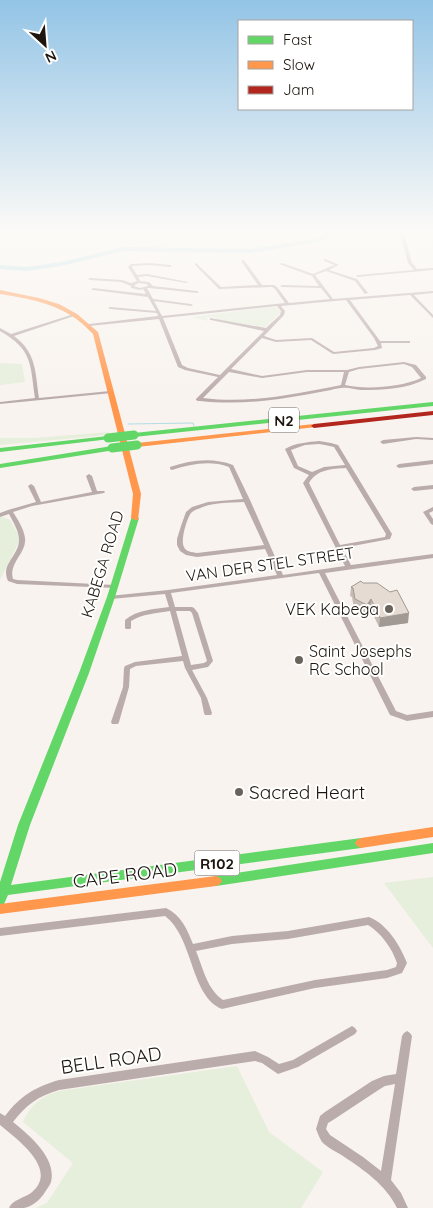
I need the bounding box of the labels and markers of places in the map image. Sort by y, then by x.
place label: VEK Kabega [285,599,379,619]
marker: VEK Kabega [383,603,395,615]
place label: Saint Josephs RC School [309,641,412,679]
marker: Saint Josephs RC School [293,654,305,666]
place label: Sacred Heart [249,780,365,804]
marker: Sacred Heart [233,786,245,798]

